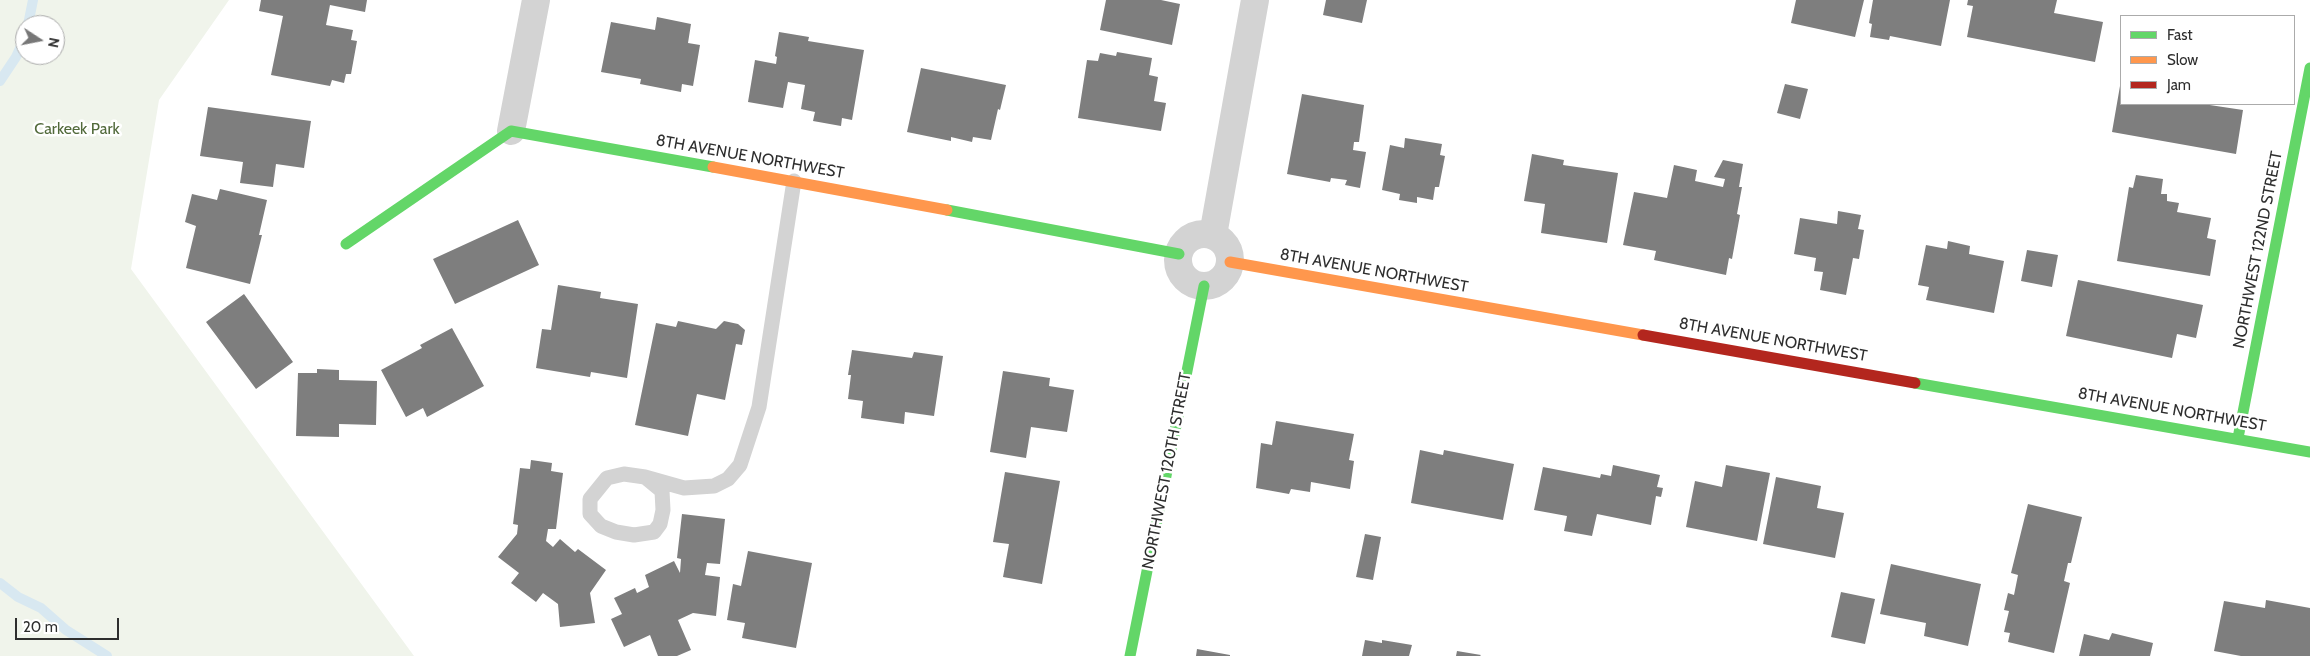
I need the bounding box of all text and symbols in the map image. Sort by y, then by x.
north arrow [15,15,65,65]
legend [2120,15,2295,105]
text: Fast [2167,26,2192,44]
text: N [44,36,64,49]
text: Slow [2167,51,2198,69]
text: Jam [2167,76,2191,94]
park label: Carkeek Park [34,119,120,139]
street label: 8TH AVENUE NORTHWEST [654,131,846,183]
street label: NORTHWEST 122ND STREET [2229,150,2287,350]
street label: 8TH AVENUE NORTHWEST [1278,245,1470,297]
street label: 8TH AVENUE NORTHWEST [1677,314,1869,366]
street label: NORTHWEST 120TH STREET [1138,371,1196,571]
street label: 8TH AVENUE NORTHWEST [2076,384,2268,436]
scale bar [18,608,121,640]
text: 20 m [23,618,58,636]

